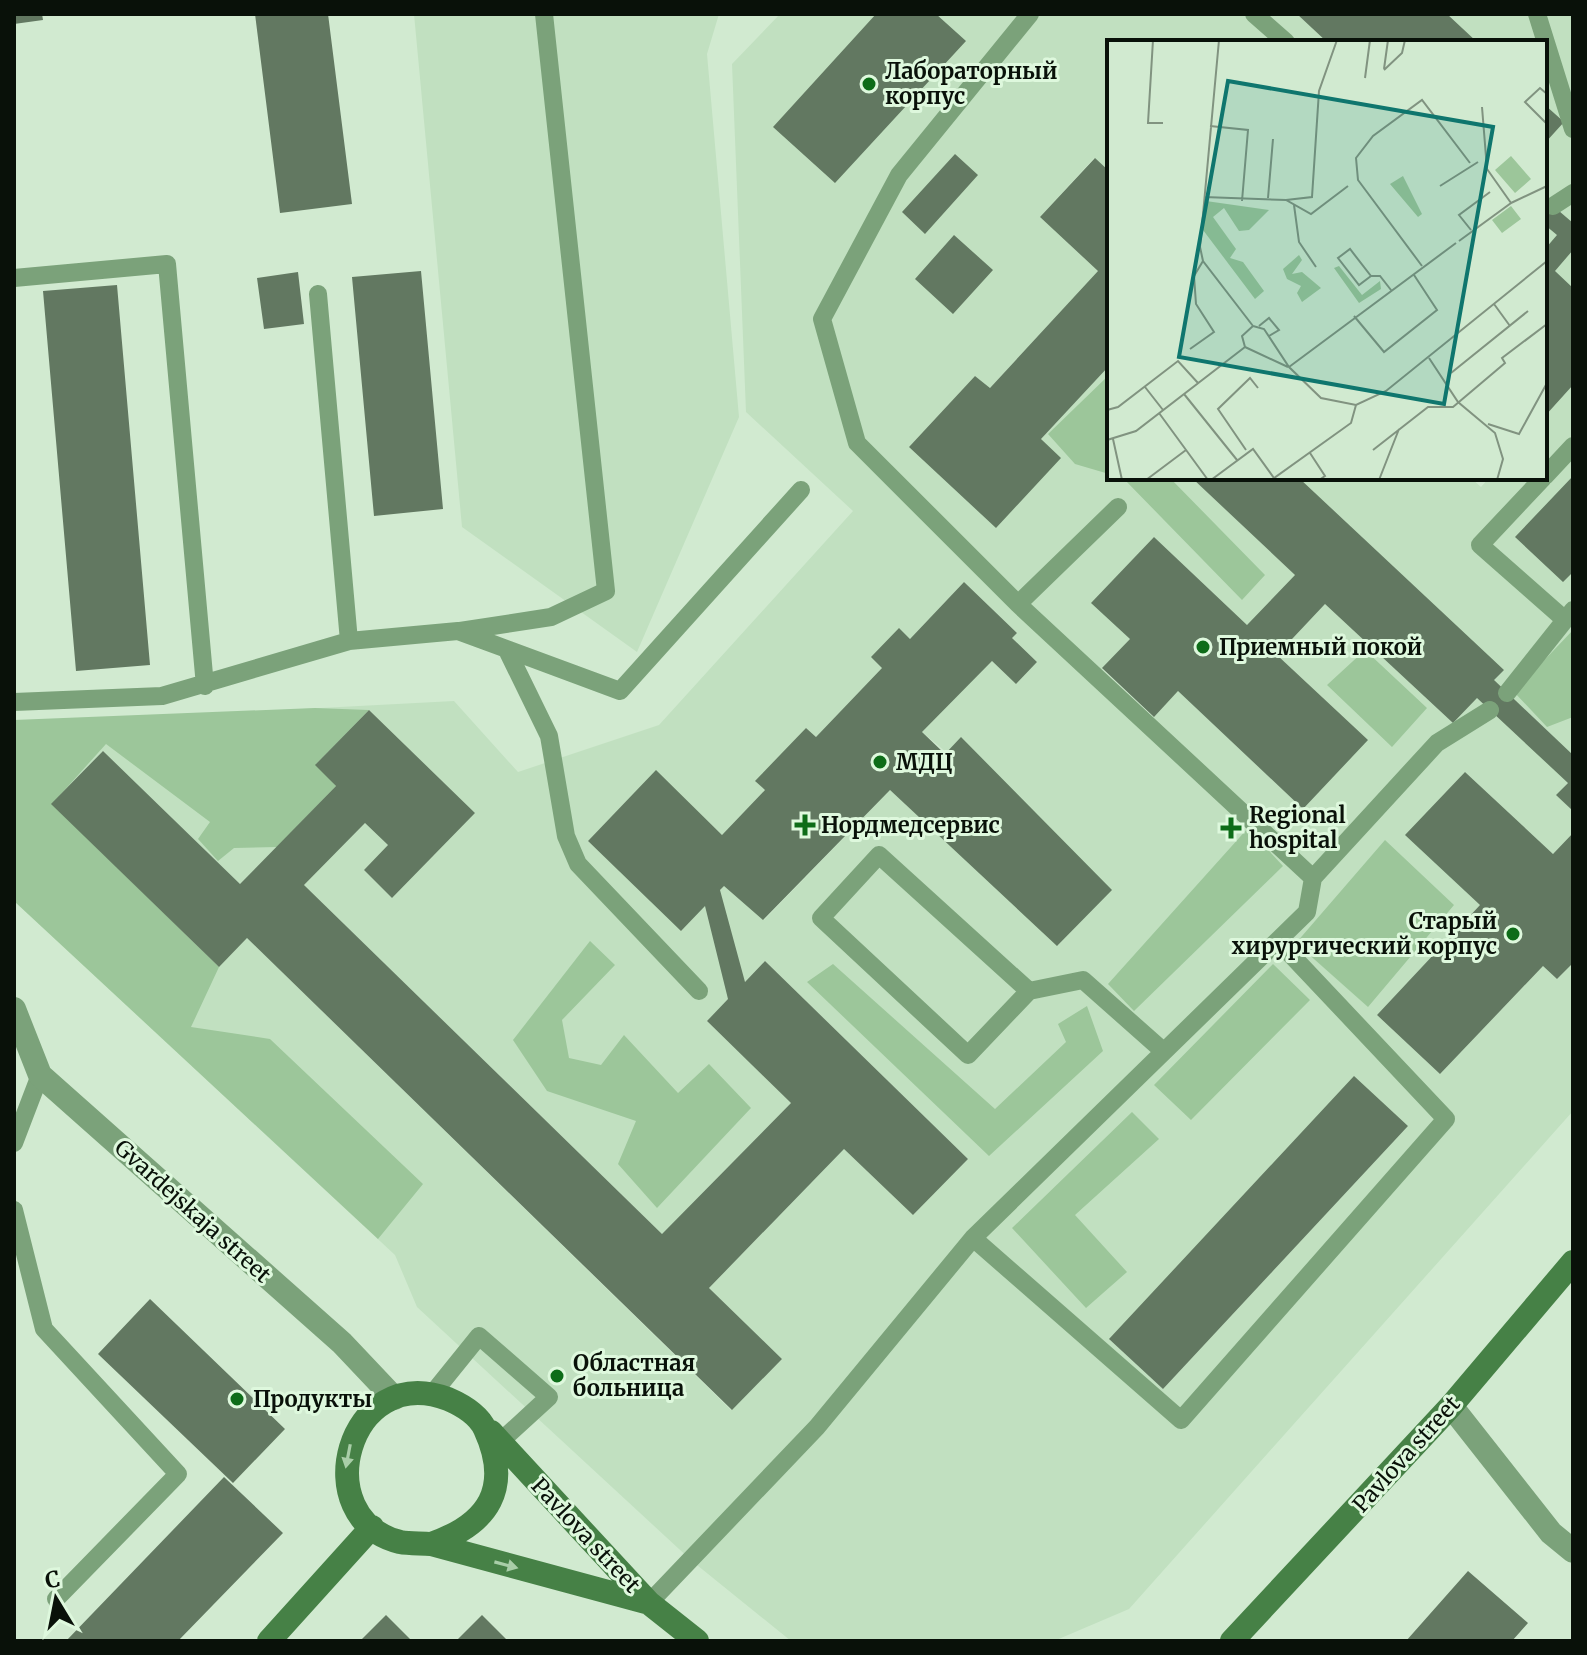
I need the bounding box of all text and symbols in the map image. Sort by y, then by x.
inset map [1107,40,1547,480]
place label: Лабораторный корпус [885,57,1058,110]
marker: Лабораторный корпус [860,75,878,93]
place label: Приемный покой [1219,633,1422,661]
marker: Приемный покой [1194,638,1212,656]
place label: МДЦ [896,748,953,776]
marker: МДЦ [871,753,889,771]
place label: Regional hospital [1249,801,1346,854]
place label: Нордмедсервис [821,811,1000,839]
marker: Нордмедсервис [796,816,814,834]
marker: Regional hospital [1220,817,1242,839]
place label: Старый хирургический корпус [1232,907,1497,960]
marker: Старый хирургический корпус [1504,925,1522,943]
street label: Gvardejskaja street [109,1133,277,1289]
place label: Областная больница [573,1349,695,1402]
marker: Областная больница [548,1367,566,1385]
place label: Продукты [253,1385,372,1413]
marker: Продукты [228,1390,246,1408]
street label: Pavlova street [1346,1390,1466,1518]
one-way arrow [342,1444,354,1469]
street label: Pavlova street [526,1472,647,1599]
north arrow [16,1559,96,1639]
one-way arrow [493,1559,518,1571]
text: С [43,1564,62,1594]

